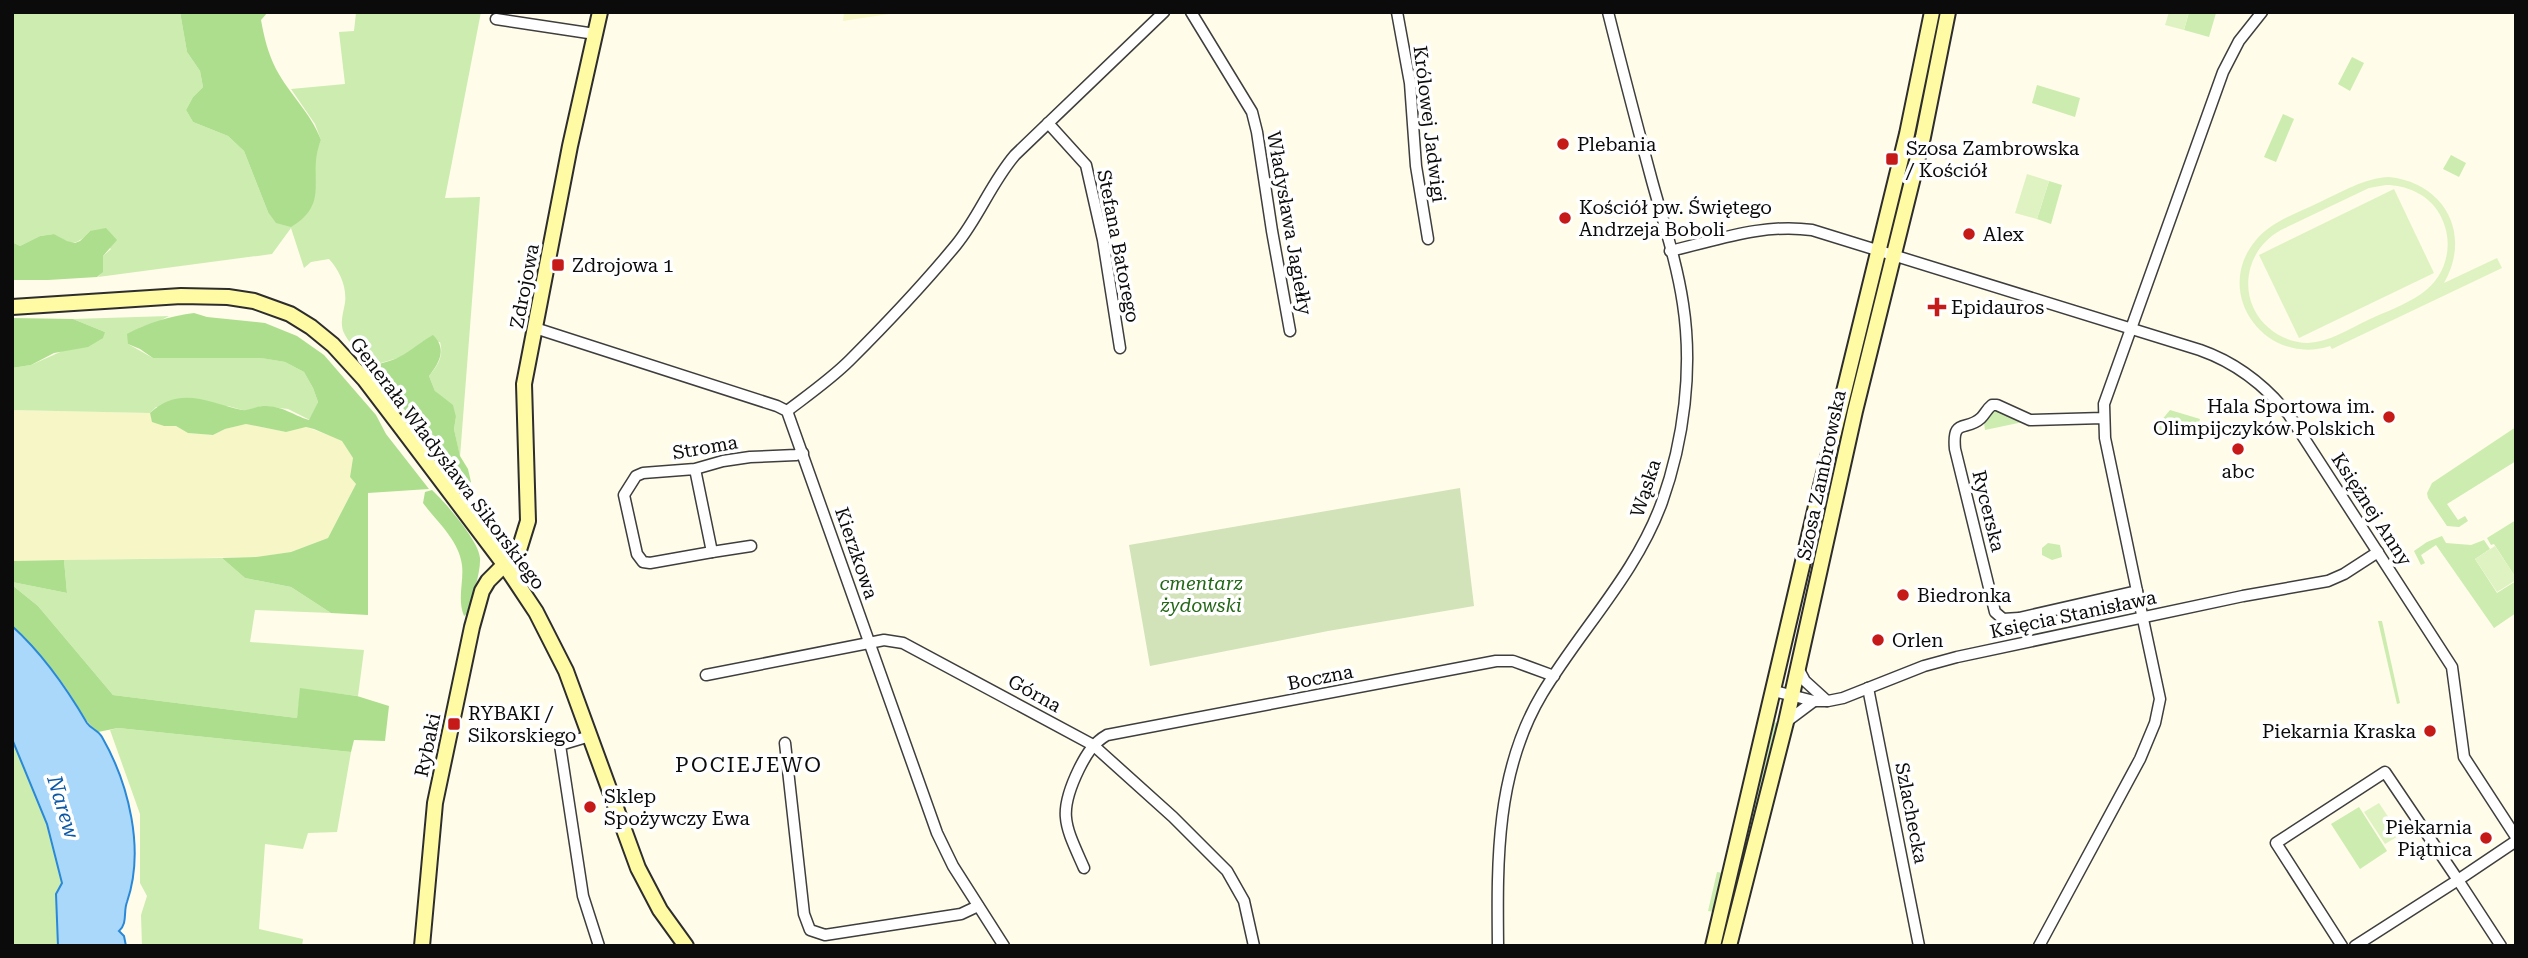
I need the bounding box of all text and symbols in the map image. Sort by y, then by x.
street label: Królowej Jadwigi [1408,44,1451,204]
street label: Władysława Jagiełły [1262,129,1317,317]
place label: Plebania [1577,133,1657,156]
marker: Plebania [1555,136,1571,152]
place label: Szosa Zambrowska / Kościół [1905,137,2080,182]
marker: Szosa Zambrowska / Kościół [1884,151,1900,167]
street label: Stefana Batorego [1092,168,1145,324]
place label: Kościół pw. Świętego Andrzeja Boboli [1579,196,1772,241]
marker: Kościół pw. Świętego Andrzeja Boboli [1557,210,1573,226]
place label: Alex [1983,223,2024,246]
marker: Alex [1961,226,1977,242]
street label: Zdrojowa [505,241,544,331]
place label: Zdrojowa 1 [572,254,674,277]
marker: Zdrojowa 1 [550,257,566,273]
place label: Epidauros [1951,296,2044,319]
marker: Epidauros [1929,299,1945,315]
street label: Generała Władysława Sikorskiego [345,333,550,594]
street label: Szosa Zambrowska [1792,387,1851,562]
place label: Hala Sportowa im. Olimpijczyków Polskich [2153,395,2375,440]
marker: Hala Sportowa im. Olimpijczyków Polskich [2381,409,2397,425]
street label: Stroma [671,430,740,465]
marker: abc [2230,441,2246,457]
street label: Księżnej Anny [2326,448,2417,571]
street label: Wąska [1625,456,1666,520]
place label: abc [2221,460,2255,483]
street label: Rycerska [1967,468,2010,555]
street label: Kierzkowa [830,504,883,603]
park label: cmentarz żydowski [1159,572,1243,617]
place label: Biedronka [1917,584,2012,607]
street label: Księcia Stanisława [1988,585,2159,643]
marker: Biedronka [1895,587,1911,603]
place label: Orlen [1892,629,1943,652]
marker: Orlen [1870,632,1886,648]
street label: Boczna [1285,660,1356,695]
street label: Górna [1004,670,1066,718]
place label: RYBAKI / Sikorskiego [468,702,576,747]
street label: Rybaki [410,711,445,779]
marker: RYBAKI / Sikorskiego [446,716,462,732]
place label: Piekarnia Kraska [2262,720,2417,743]
marker: Piekarnia Kraska [2422,723,2438,739]
district label: POCIEJEWO [675,753,823,777]
street label: Szlachecka [1890,761,1933,866]
water label: Narew [42,772,84,842]
place label: Sklep Spożywczy Ewa [604,785,750,830]
marker: Sklep Spożywczy Ewa [582,799,598,815]
place label: Piekarnia Piątnica [2385,816,2473,861]
marker: Piekarnia Piątnica [2478,830,2494,846]

